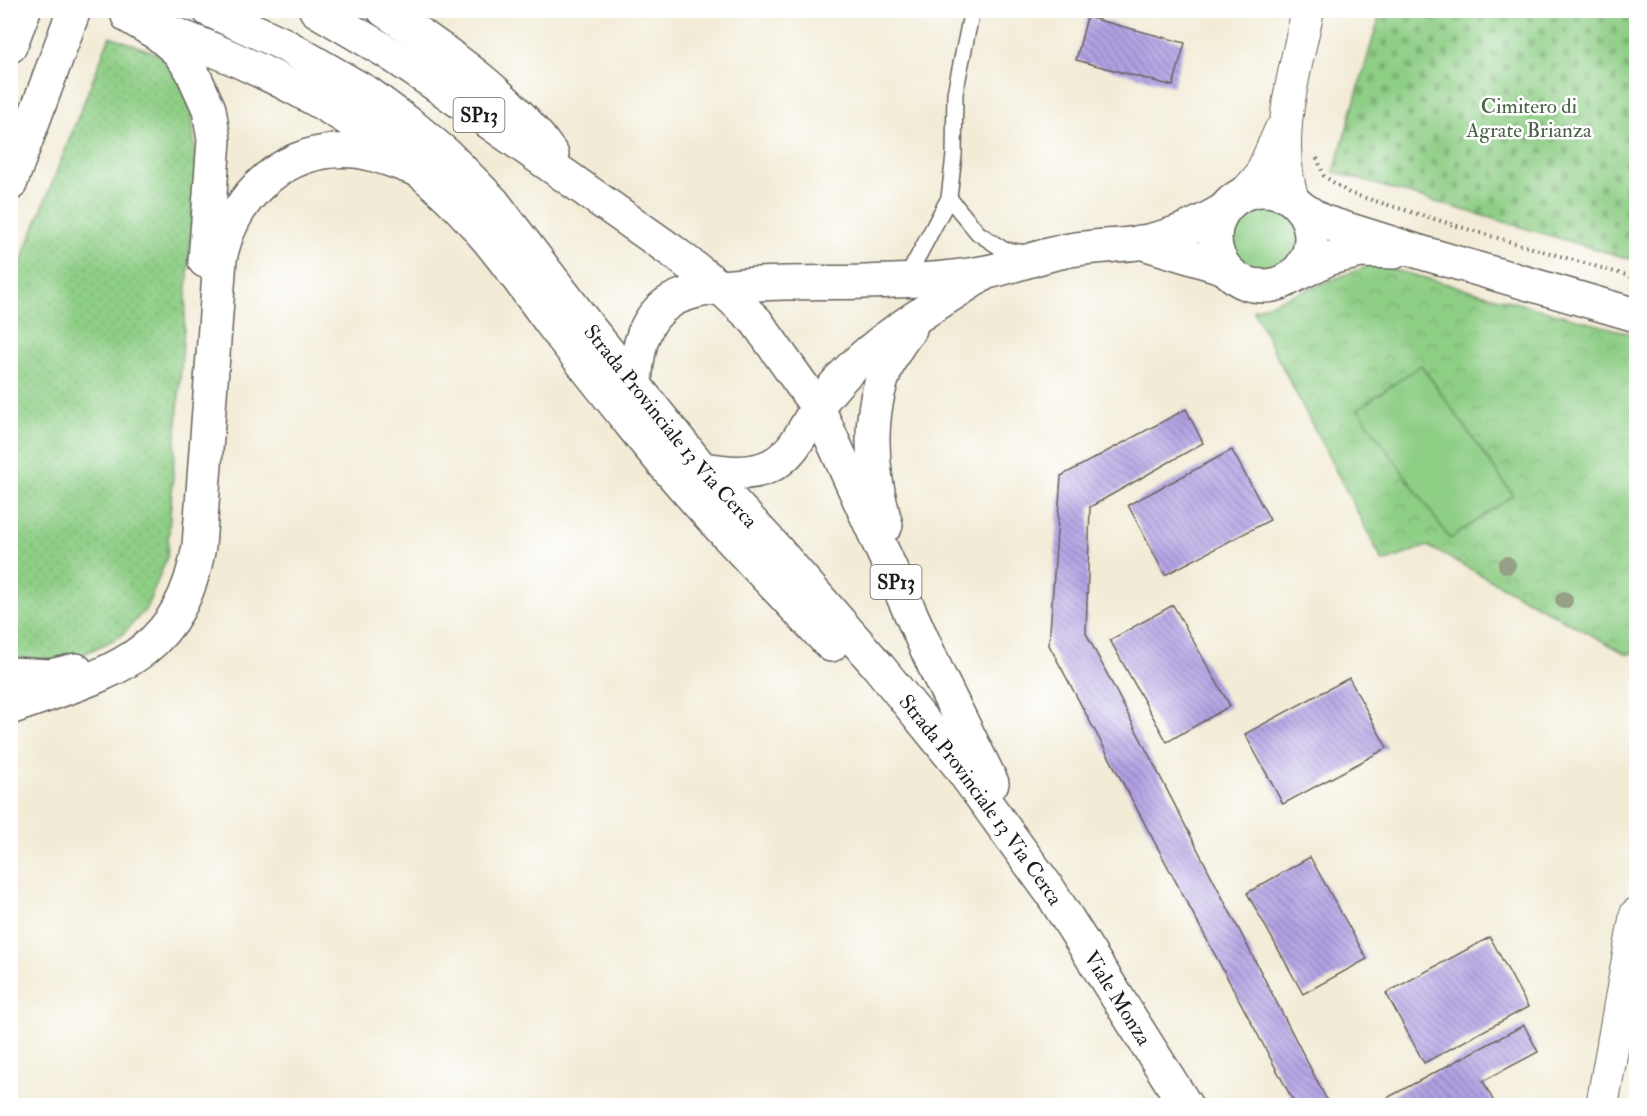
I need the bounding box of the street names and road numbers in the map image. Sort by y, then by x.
road number: SP13 [454,98,504,132]
street label: Strada Provinciale 13 Via Cerca [578,319,763,534]
road number: SP13 [870,565,922,599]
street label: Strada Provinciale 13 Via Cerca [893,689,1069,911]
street label: Viale Monza [1077,946,1158,1051]

